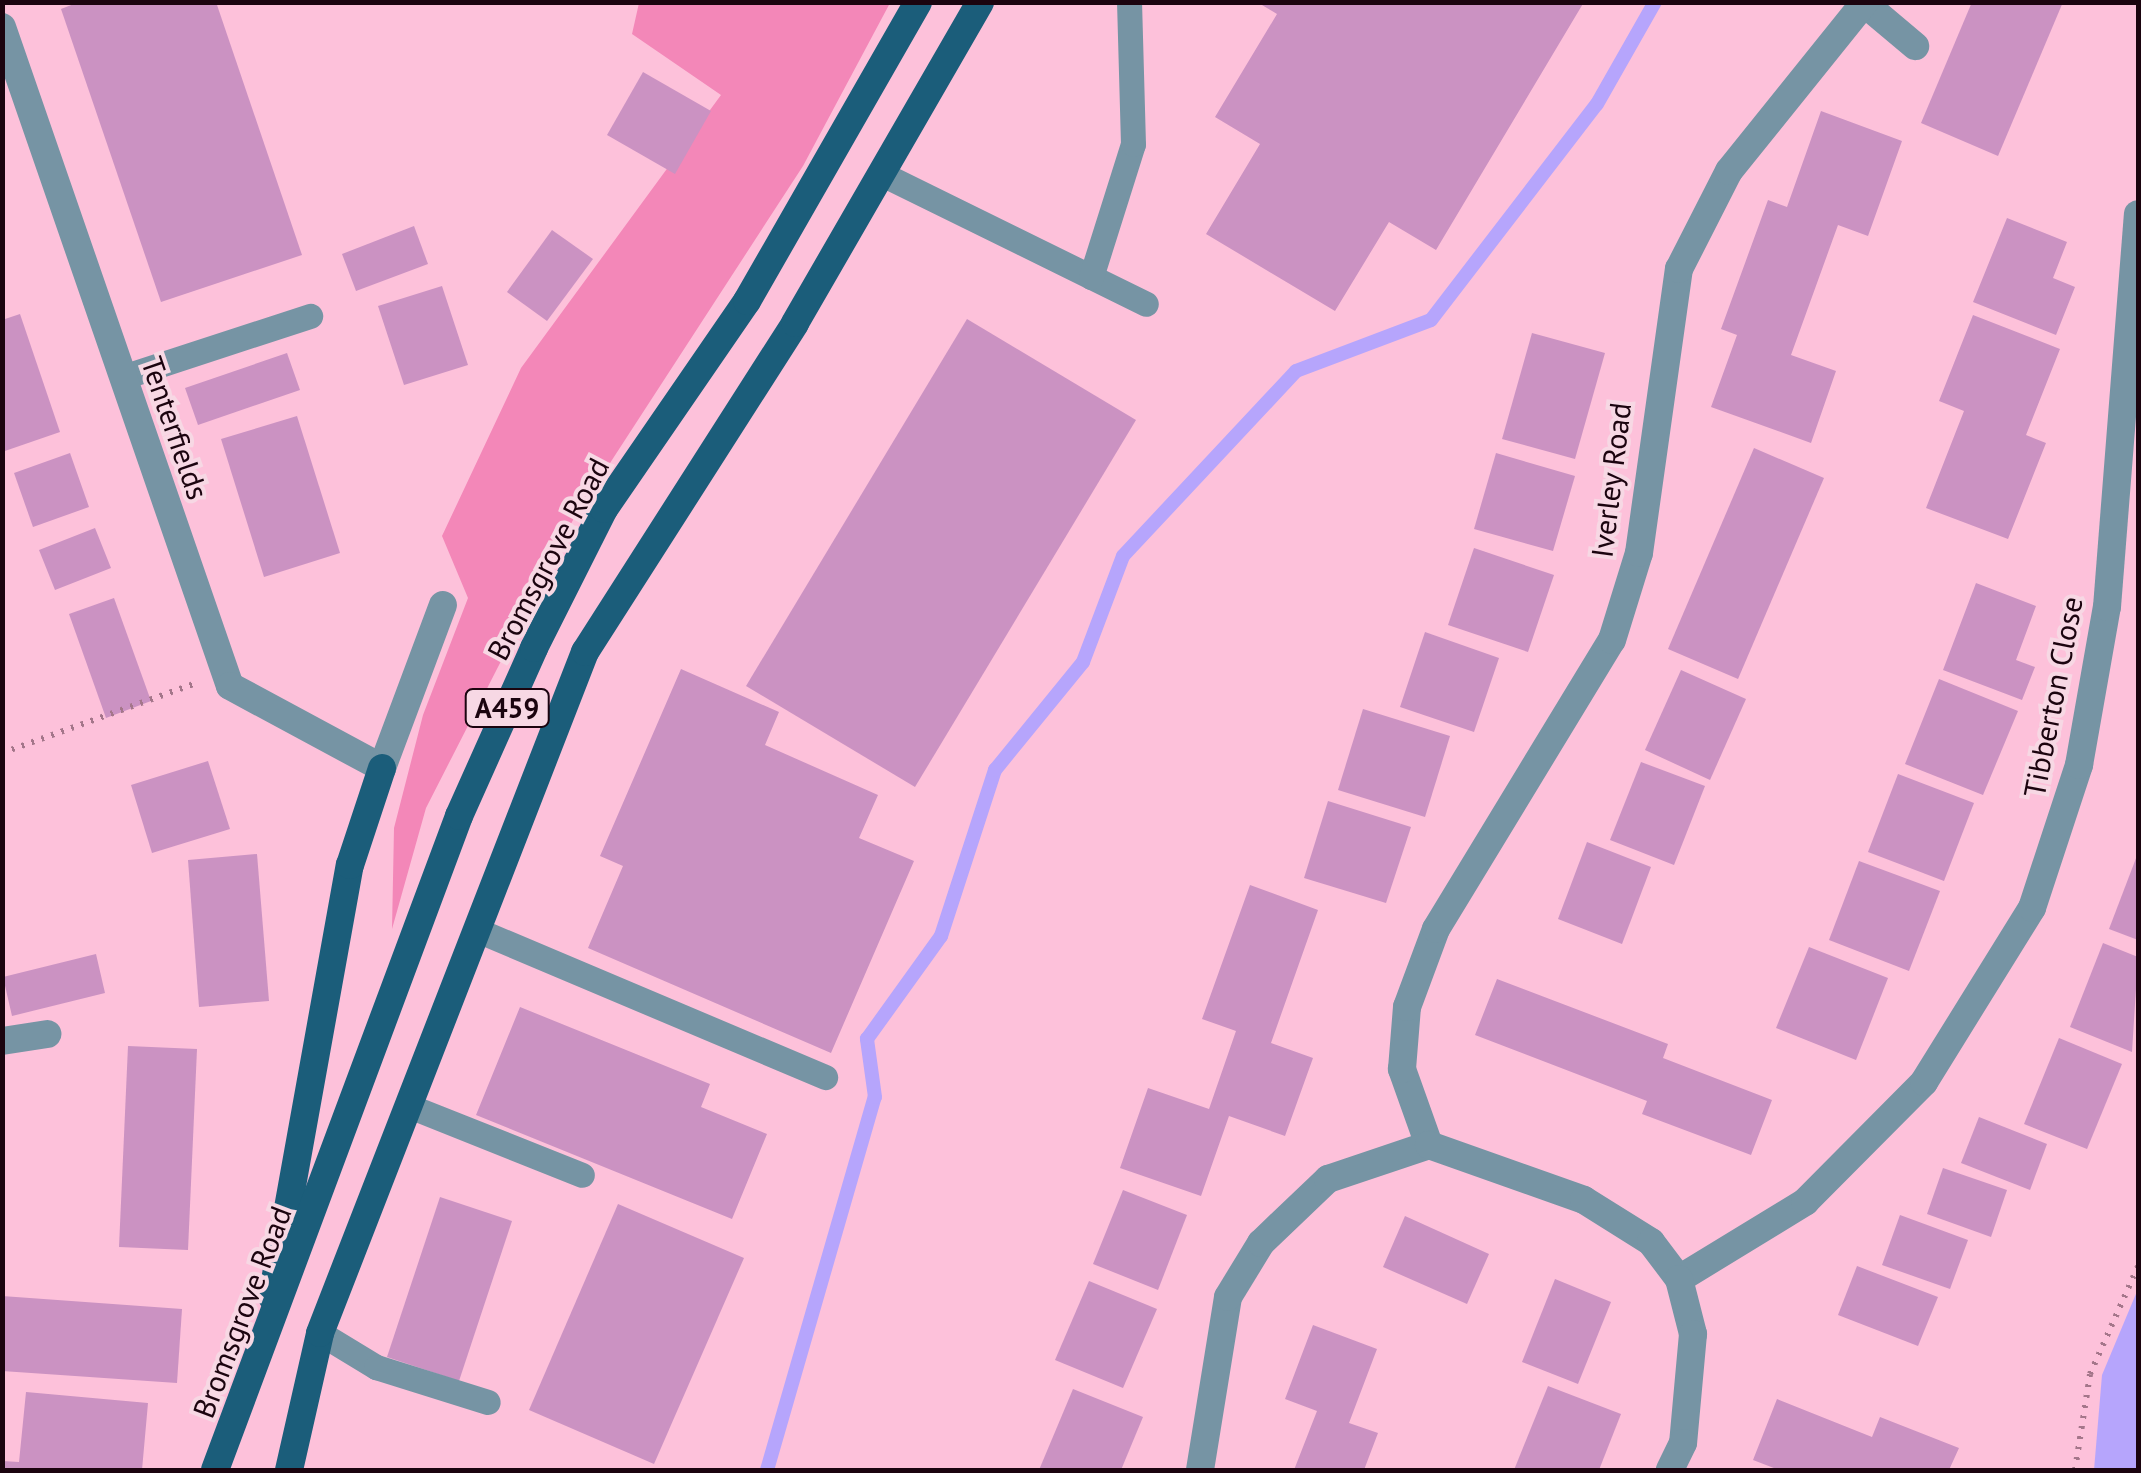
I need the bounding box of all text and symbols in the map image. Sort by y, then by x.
street label: Tenterfields [134,352,216,504]
street label: Iverley Road [1584,400,1638,560]
street label: Bromsgrove Road [480,452,616,666]
street label: Tibberton Close [2016,594,2090,800]
road number: A459 [464,685,550,731]
street label: Bromsgrove Road [185,1201,299,1423]

